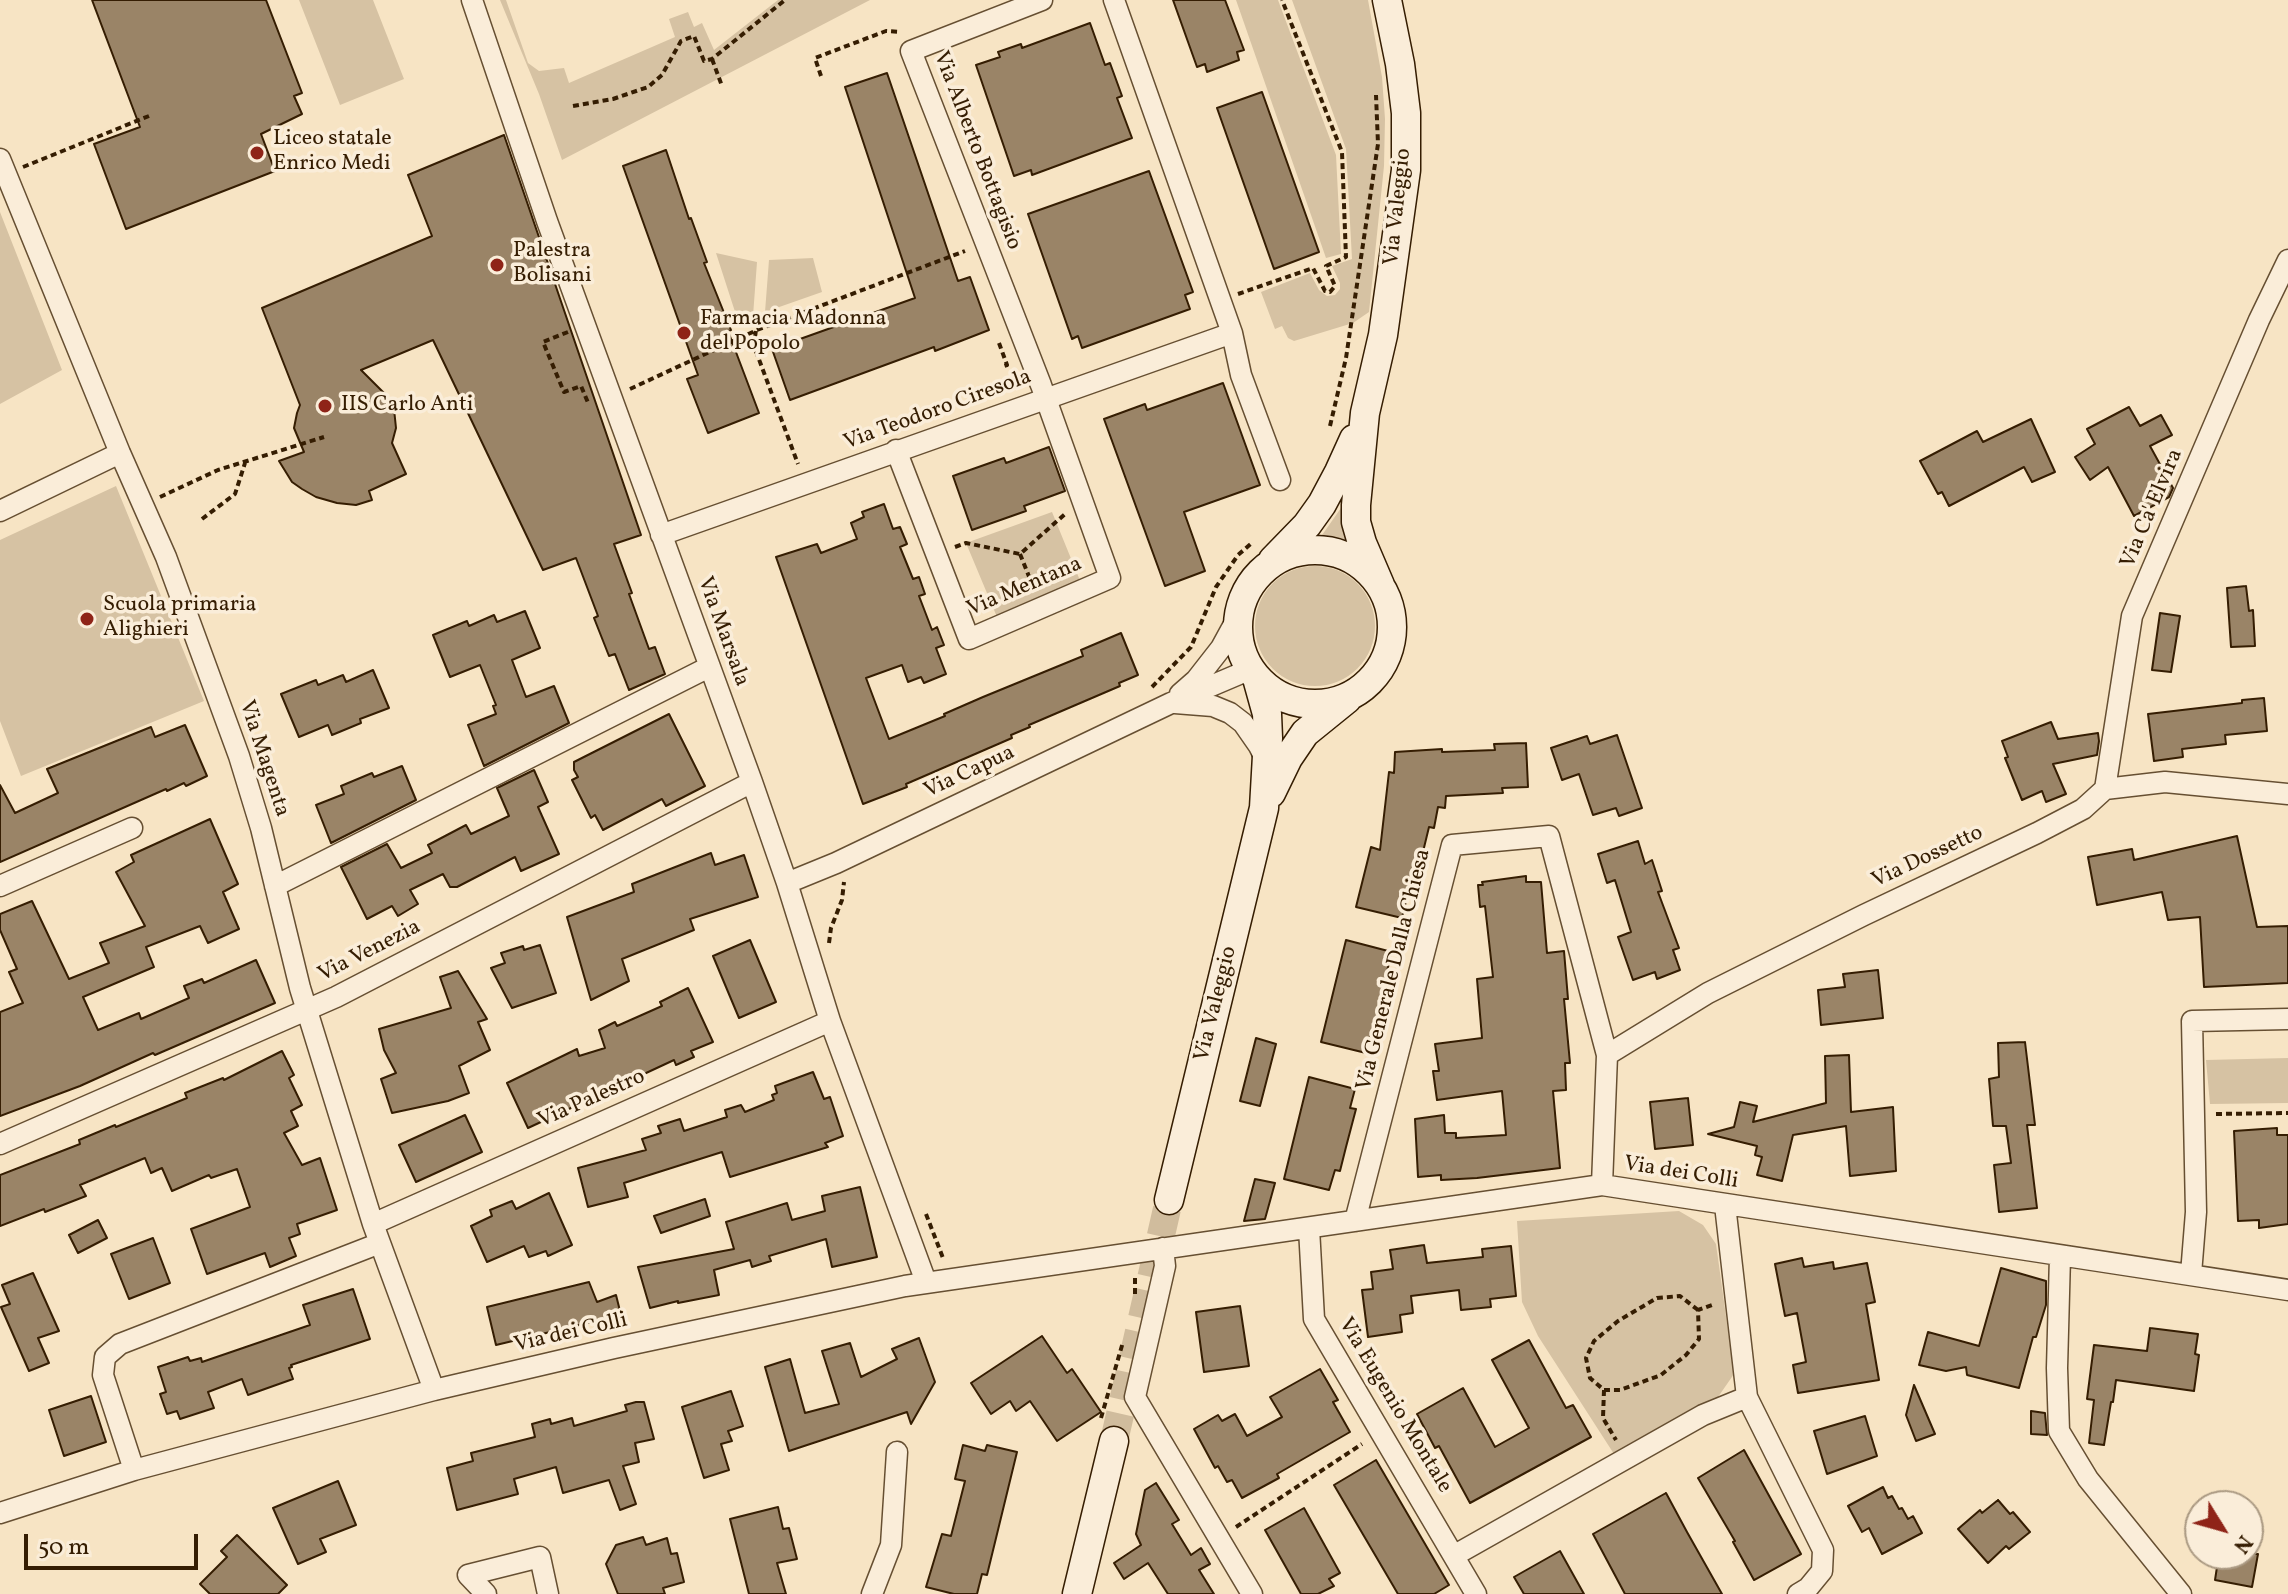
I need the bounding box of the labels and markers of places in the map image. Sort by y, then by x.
place label: Liceo statale Enrico Medi [273,127,392,178]
marker: Liceo statale Enrico Medi [248,144,266,162]
place label: Palestra Bolisani [513,239,592,290]
marker: Palestra Bolisani [488,256,506,274]
place label: Farmacia Madonna del Popolo [700,307,886,358]
marker: Farmacia Madonna del Popolo [675,324,693,342]
place label: IIS Carlo Anti [341,393,473,419]
marker: IIS Carlo Anti [316,397,334,415]
place label: Scuola primaria Alighieri [103,593,256,644]
marker: Scuola primaria Alighieri [78,610,96,628]

